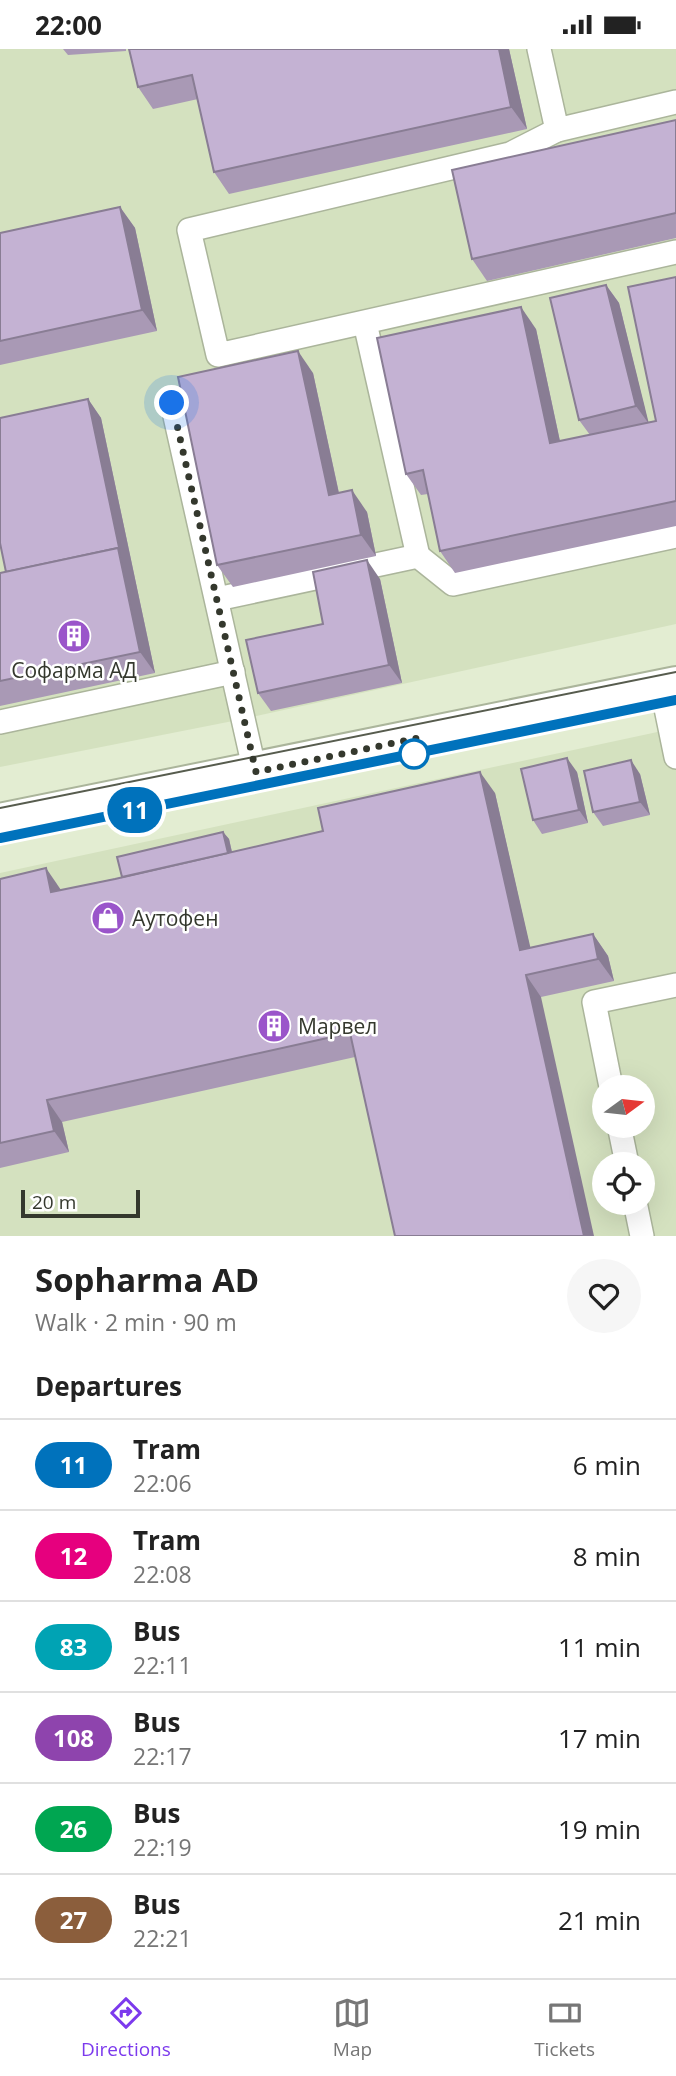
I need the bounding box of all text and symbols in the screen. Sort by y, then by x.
text: 22:00 [35,7,102,43]
your location [154,385,189,420]
building icon: Софарма АД [55,617,93,655]
place label: Софарма АД [11,656,137,684]
unlabelled marker [399,739,429,769]
line badge: 11 [104,787,166,833]
text: 11 [121,793,149,826]
shop icon: Аутофен [89,899,127,937]
place label: Аутофен [132,904,218,932]
building icon: Марвел [255,1007,293,1045]
place label: Марвел [298,1012,377,1040]
north arrow [592,1075,654,1137]
map controls [592,1075,655,1215]
button: locate [592,1152,655,1215]
scale bar [21,1187,140,1219]
text: 20 m [32,1189,76,1215]
text: Sopharma AD [35,1257,259,1302]
button: heart [567,1259,641,1333]
text: Walk · 2 min · 90 m [35,1306,237,1338]
text: Departures [35,1368,182,1404]
text: Tram [133,1431,201,1467]
text: 6 min [573,1447,641,1483]
text: 11 [60,1448,87,1481]
text: 22:06 [133,1467,192,1499]
text: Tram [133,1522,201,1558]
text: 8 min [573,1538,641,1574]
text: 12 [60,1539,87,1572]
text: 22:08 [133,1558,192,1590]
text: Bus [133,1613,180,1649]
text: 11 min [558,1629,641,1665]
text: 83 [60,1630,87,1663]
text: 22:11 [133,1649,192,1681]
text: Bus [133,1704,180,1740]
text: 17 min [558,1720,641,1756]
text: 108 [53,1721,94,1754]
text: 22:17 [133,1740,192,1772]
text: Bus [133,1795,180,1831]
text: 19 min [558,1811,641,1847]
text: 26 [60,1812,87,1845]
text: 22:19 [133,1831,192,1863]
text: Bus [133,1886,180,1922]
text: 21 min [558,1902,641,1938]
text: 27 [60,1903,87,1936]
text: 22:21 [133,1922,192,1954]
tab: Directions [81,1994,171,2062]
tab: Map [333,1994,372,2062]
tab: Tickets [534,1994,595,2062]

